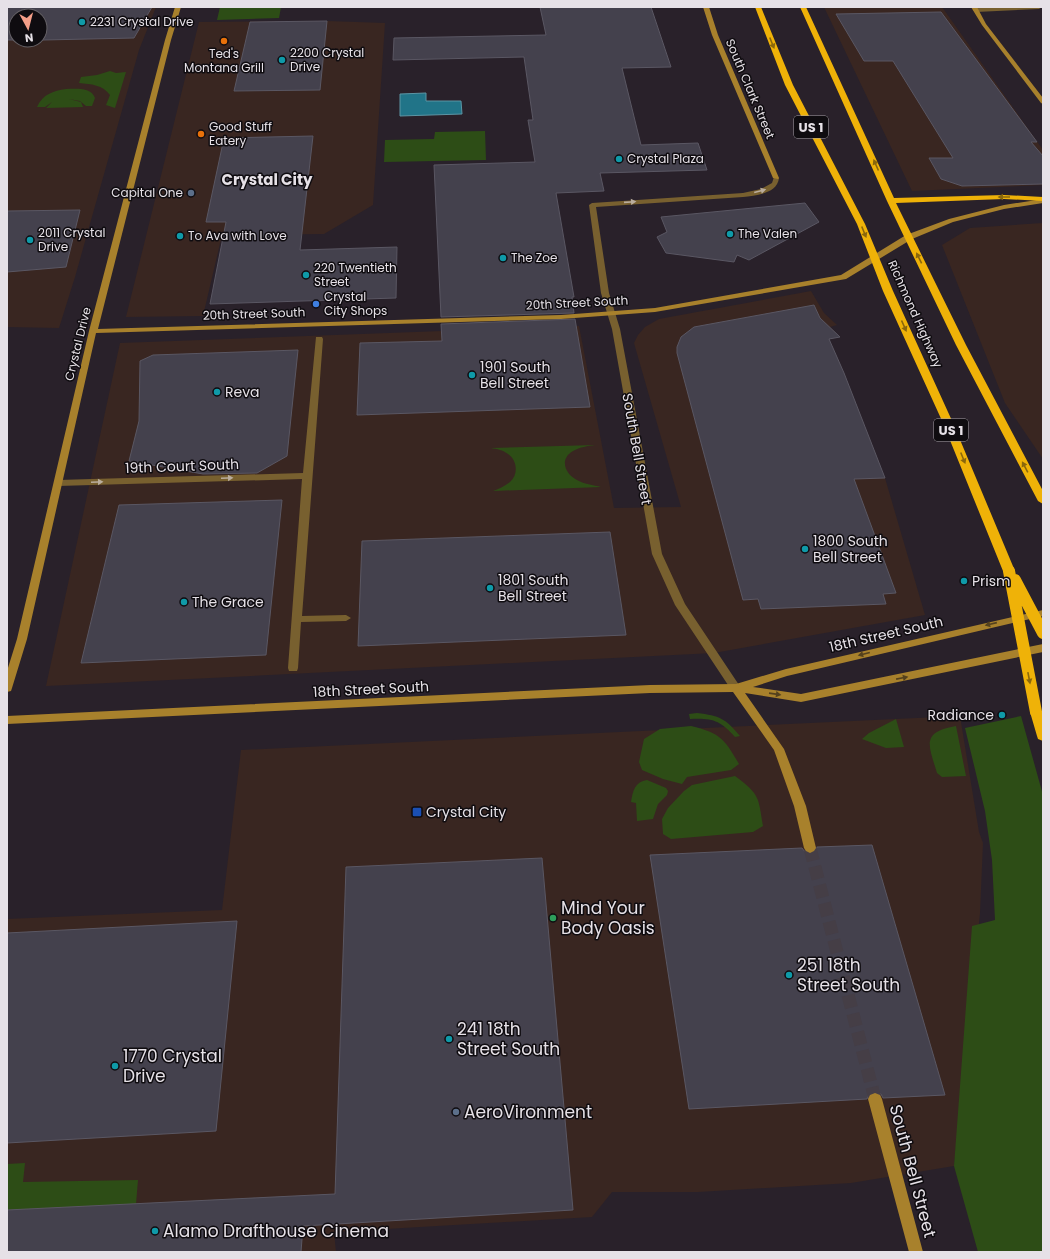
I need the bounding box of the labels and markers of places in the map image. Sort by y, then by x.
place label: 2231 Crystal Drive [90,13,193,30]
marker: 2231 Crystal Drive [77,17,87,27]
marker: Ted's Montana Grill [219,36,229,46]
place label: 2200 Crystal Drive [290,44,364,75]
place label: Ted's Montana Grill [184,45,264,76]
marker: 2200 Crystal Drive [277,55,287,65]
place label: Good Stuff Eatery [209,118,272,149]
marker: Good Stuff Eatery [196,129,206,139]
place label: Crystal Plaza [627,150,704,167]
marker: Crystal Plaza [614,154,624,164]
place label: Capital One [111,184,183,201]
marker: Capital One [186,188,196,198]
place label: 2011 Crystal Drive [38,224,106,255]
place label: The Valen [738,225,797,242]
place label: To Ava with Love [188,227,287,244]
marker: The Valen [725,229,735,239]
marker: To Ava with Love [175,231,185,241]
marker: 2011 Crystal Drive [25,235,35,245]
place label: The Zoe [511,249,557,266]
marker: The Zoe [498,253,508,263]
place label: 220 Twentieth Street [314,259,397,290]
marker: 220 Twentieth Street [301,270,311,280]
place label: Crystal City Shops [324,288,387,319]
marker: Crystal City Shops [311,299,321,309]
place label: 1901 South Bell Street [480,357,551,393]
marker: 1901 South Bell Street [467,370,477,380]
place label: Reva [225,382,260,402]
marker: Reva [212,387,222,397]
place label: 1800 South Bell Street [813,531,888,567]
marker: 1800 South Bell Street [800,544,810,554]
place label: 1801 South Bell Street [498,570,569,606]
place label: Prism [972,571,1011,591]
marker: Prism [959,576,969,586]
marker: 1801 South Bell Street [485,583,495,593]
place label: The Grace [192,592,264,612]
marker: The Grace [179,597,189,607]
place label: Radiance [928,705,994,725]
marker: Radiance [997,710,1007,720]
place label: Crystal City [426,802,506,822]
marker: Crystal City [411,806,423,818]
place label: Mind Your Body Oasis [561,896,655,940]
marker: Mind Your Body Oasis [548,913,558,923]
place label: 251 18th Street South [797,953,900,997]
marker: 251 18th Street South [784,970,794,980]
place label: 241 18th Street South [457,1017,560,1061]
marker: 241 18th Street South [444,1034,454,1044]
place label: 1770 Crystal Drive [123,1044,222,1088]
marker: 1770 Crystal Drive [110,1061,120,1071]
place label: AeroVironment [464,1100,592,1124]
marker: AeroVironment [451,1107,461,1117]
place label: Alamo Drafthouse Cinema [163,1219,389,1243]
marker: Alamo Drafthouse Cinema [150,1226,160,1236]

